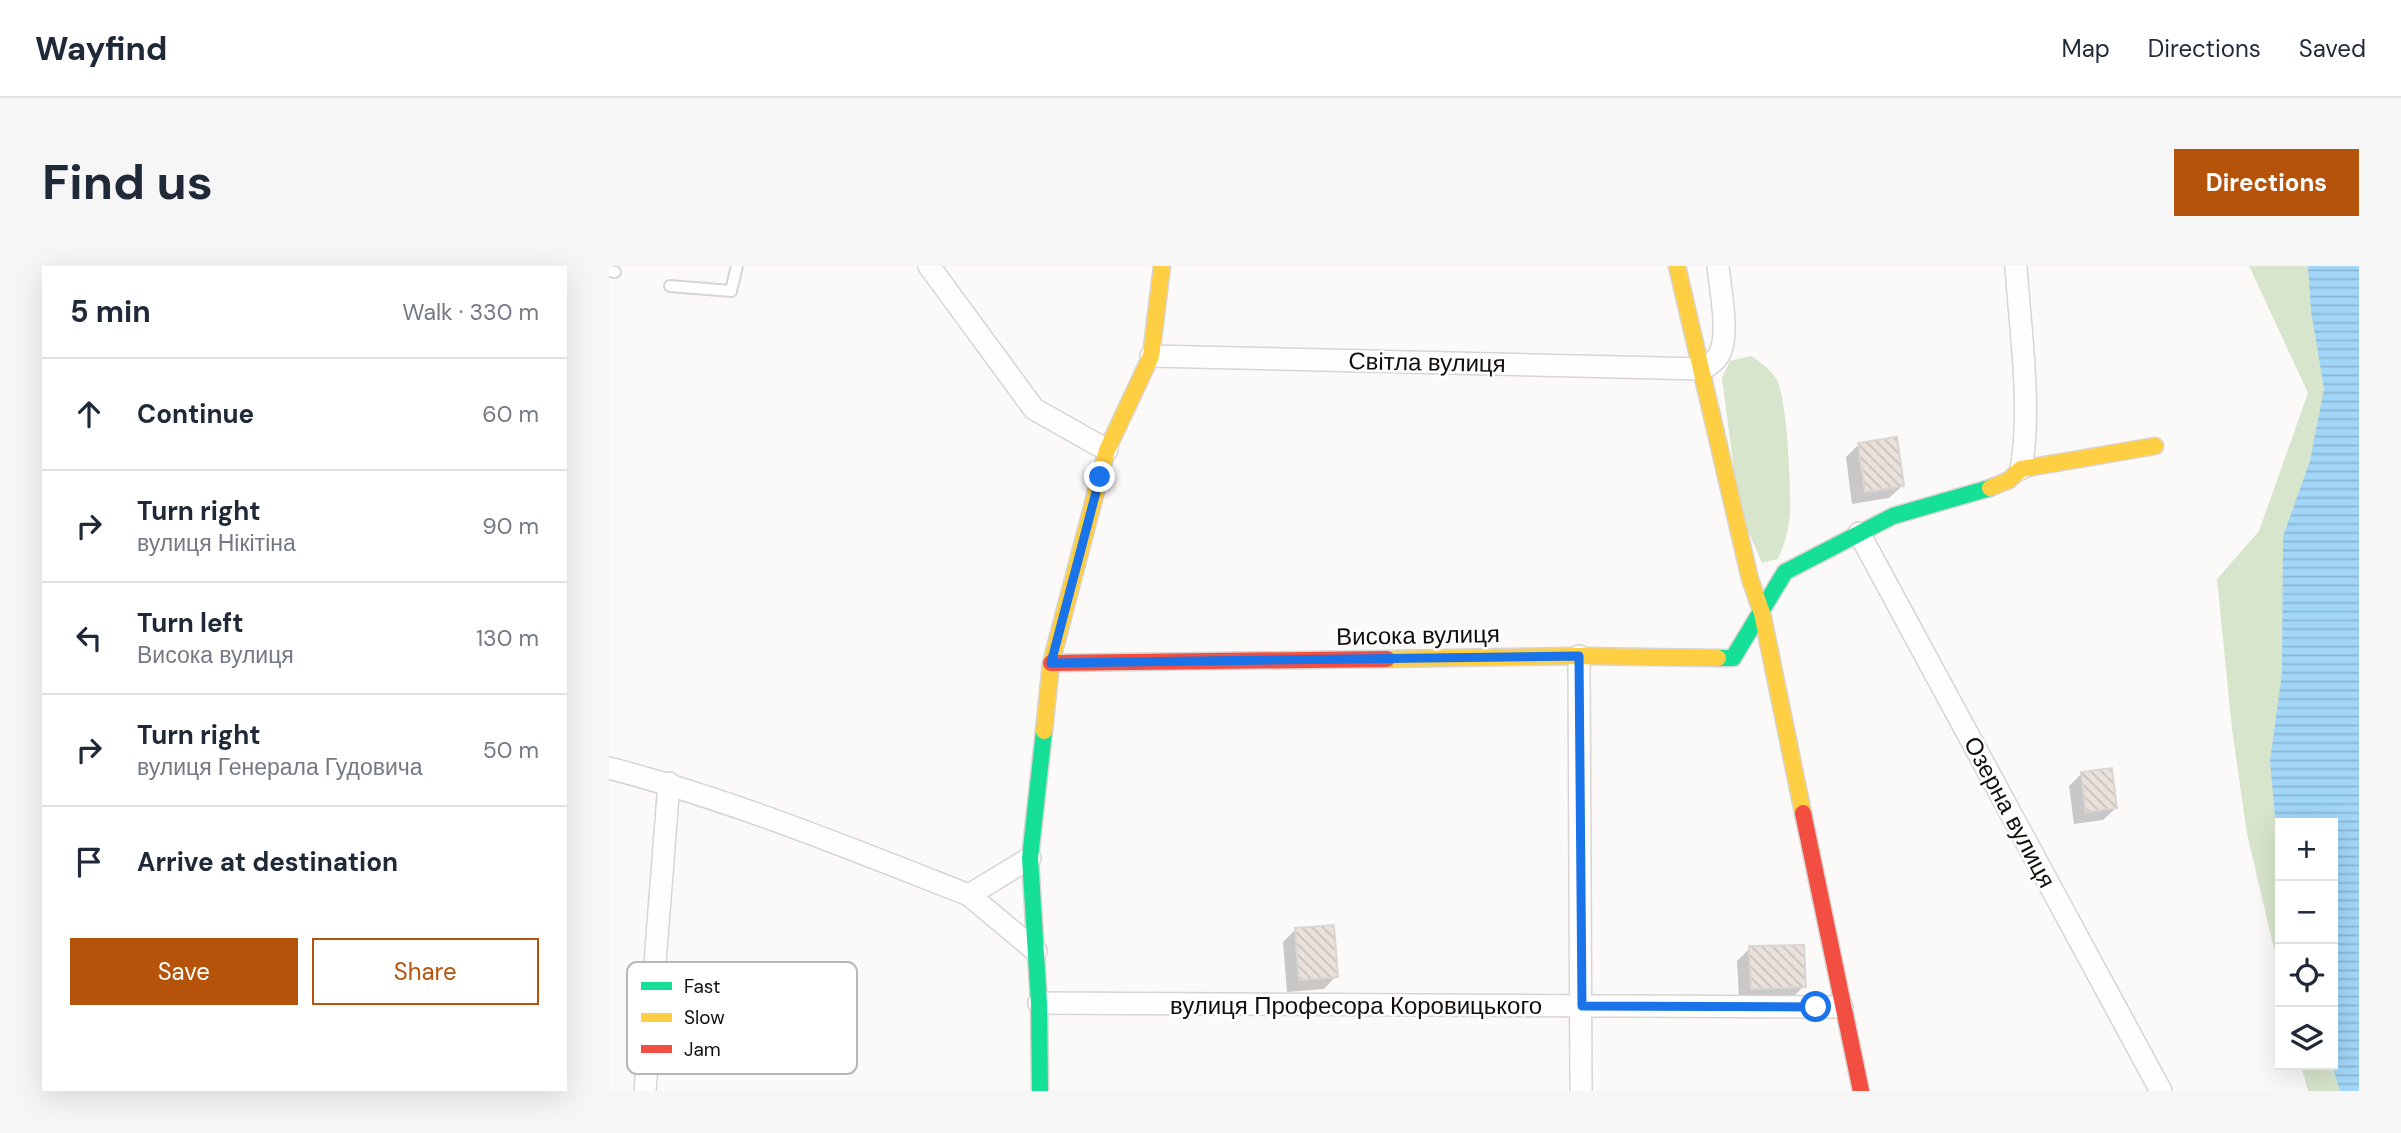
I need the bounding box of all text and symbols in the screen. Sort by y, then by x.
text: Wayfind [35,27,167,70]
text: Map [2062,33,2110,64]
text: Directions [2148,33,2261,64]
text: Saved [2299,33,2366,64]
button: Directions [2174,149,2359,216]
text: Find us [42,150,213,214]
text: 5 min [70,292,151,331]
text: Walk · 330 m [402,297,539,327]
street label: Світла вулиця [1348,345,1506,379]
icon: ahead [70,395,108,433]
text: Continue [137,397,254,431]
text: 60 m [482,399,539,429]
route end [1084,461,1115,492]
text: Turn right [137,494,261,528]
icon: right [70,507,108,545]
text: 90 m [482,511,539,541]
text: вулиця Нікітіна [137,528,296,558]
text: Turn left [137,606,244,640]
street label: Висока вулиця [1336,618,1500,652]
icon: left [70,619,108,657]
text: 130 m [476,623,539,653]
text: Висока вулиця [137,640,294,670]
text: Turn right [137,718,261,752]
icon: right [70,731,108,769]
street label: Озерна вулиця [1957,731,2063,893]
text: 50 m [483,735,539,765]
text: вулиця Генерала Гудовича [137,752,423,782]
map controls [2275,818,2338,1070]
button: + [2275,818,2338,881]
icon: arrive [70,843,108,881]
text: Arrive at destination [137,845,398,879]
button: − [2275,881,2338,944]
button: Save [70,938,298,1005]
button: Share [312,938,539,1005]
button: locate [2275,944,2338,1007]
legend [627,962,857,1074]
text: Fast [684,974,720,999]
street label: вулиця Професора Коровицького [1170,990,1542,1021]
route start [1800,991,1831,1022]
text: Slow [684,1005,725,1030]
button: layers [2275,1007,2338,1070]
text: Jam [684,1037,721,1062]

